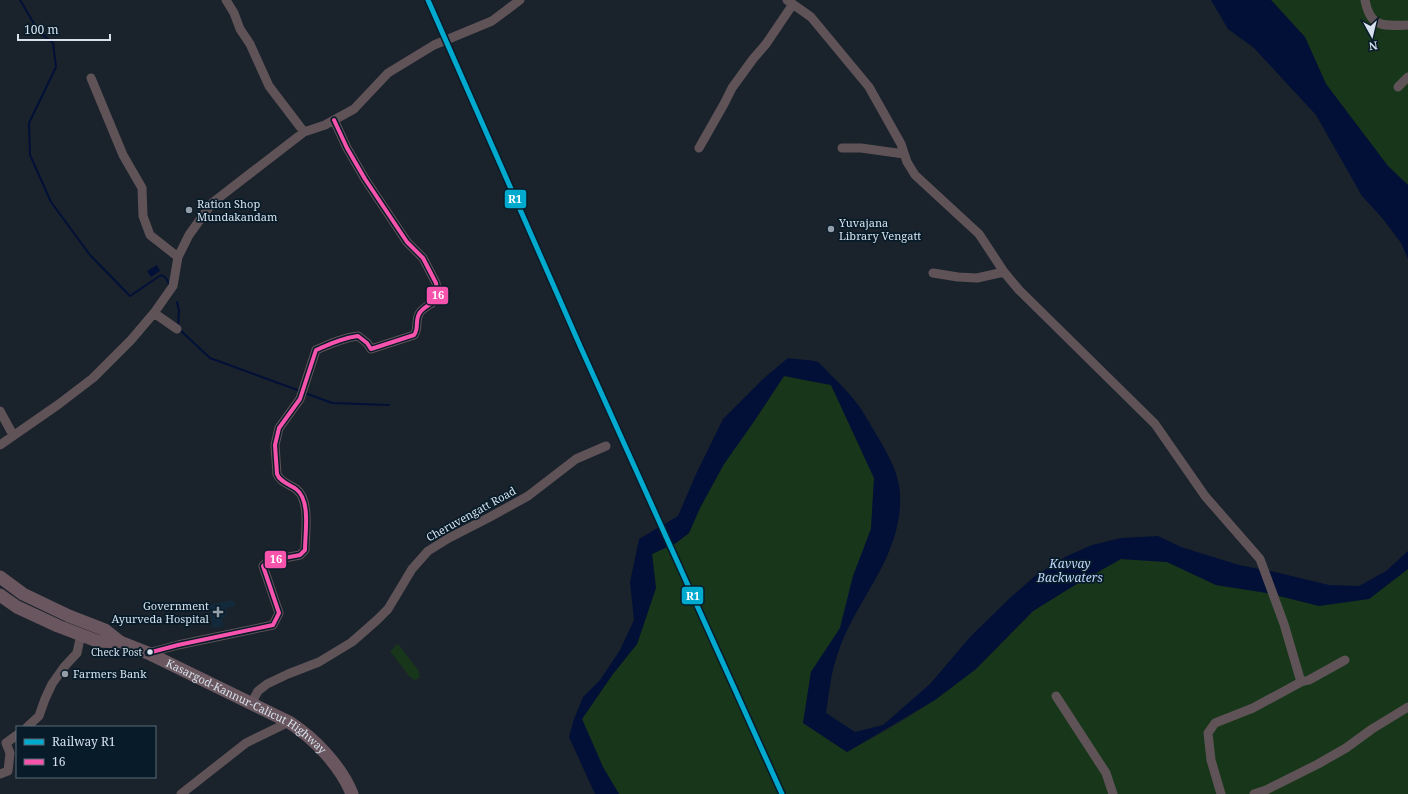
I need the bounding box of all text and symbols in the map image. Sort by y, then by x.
scale bar [18,16,110,42]
north arrow [1352,16,1392,56]
text: 100 m [24,21,59,38]
text: N [1368,38,1379,54]
line badge: R1 [504,189,527,209]
text: R1 [508,191,522,206]
place label: Ration Shop Mundakandam [197,196,278,224]
marker: Ration Shop Mundakandam [184,205,194,215]
place label: Yuvajana Library Vengatt [838,215,921,243]
marker: Yuvajana Library Vengatt [826,224,836,234]
line badge: 16 [426,286,449,305]
text: 16 [432,287,444,302]
street label: Cheruvengatt Road [423,483,518,544]
line badge: 16 [264,550,287,569]
text: 16 [270,551,282,566]
water label: Kavvay Backwaters [1036,555,1103,586]
line badge: R1 [681,586,704,605]
text: R1 [686,588,700,603]
place label: Government Ayurveda Hospital [112,598,210,626]
marker: Government Ayurveda Hospital [212,606,224,618]
place label: Check Post [91,645,142,659]
marker: Check Post [145,647,155,657]
street label: Kasargod-Kannur-Calicut Highway [164,655,331,757]
place label: Farmers Bank [73,666,147,681]
marker: Farmers Bank [60,669,70,679]
legend [16,726,156,778]
text: Railway R1 [52,733,116,750]
text: 16 [52,753,66,770]

